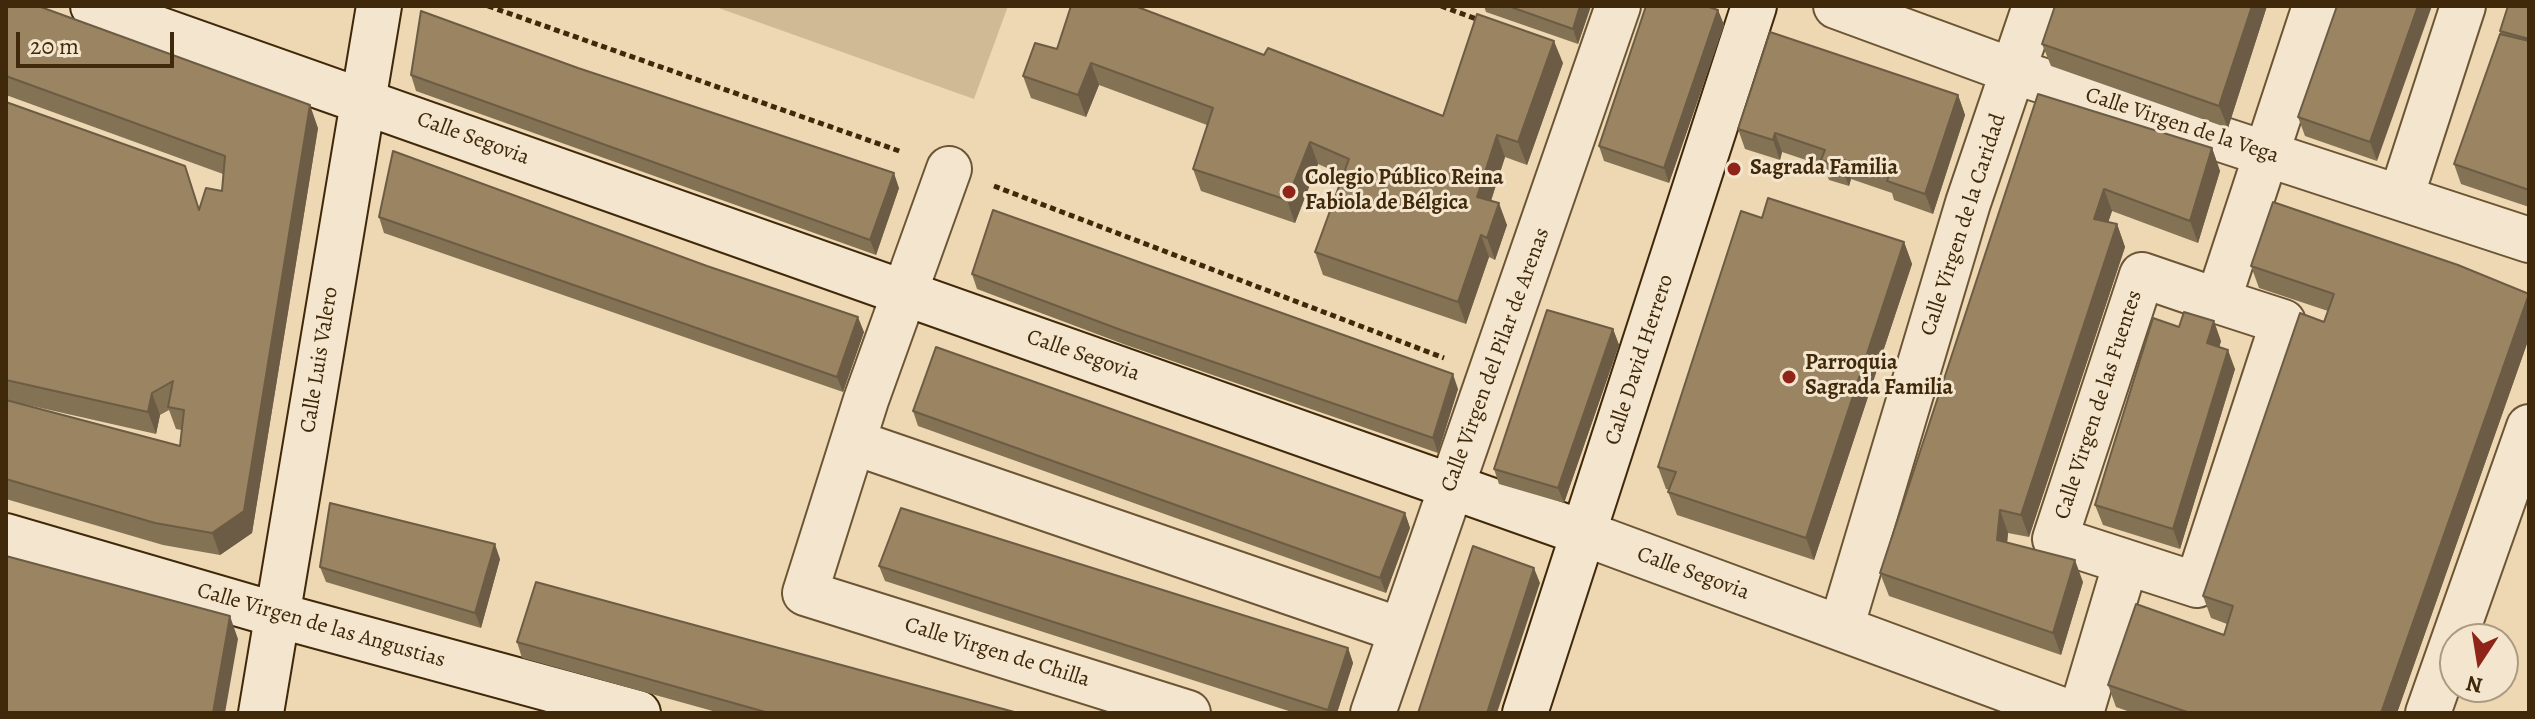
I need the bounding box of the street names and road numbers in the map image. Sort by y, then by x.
street label: Calle Virgen de la Vega [2082,82,2282,170]
street label: Calle Segovia [413,106,533,172]
street label: Calle Virgen de la Caridad [1916,111,2012,339]
street label: Calle Virgen del Pilar de Arenas [1436,224,1556,496]
street label: Calle David Herrero [1600,271,1680,449]
street label: Calle Luis Valero [295,285,345,435]
street label: Calle Virgen de las Fuentes [2049,287,2149,523]
street label: Calle Segovia [1023,324,1143,388]
street label: Calle Segovia [1633,541,1753,607]
street label: Calle Virgen de las Angustias [194,578,448,674]
street label: Calle Virgen de Chilla [901,612,1093,694]

